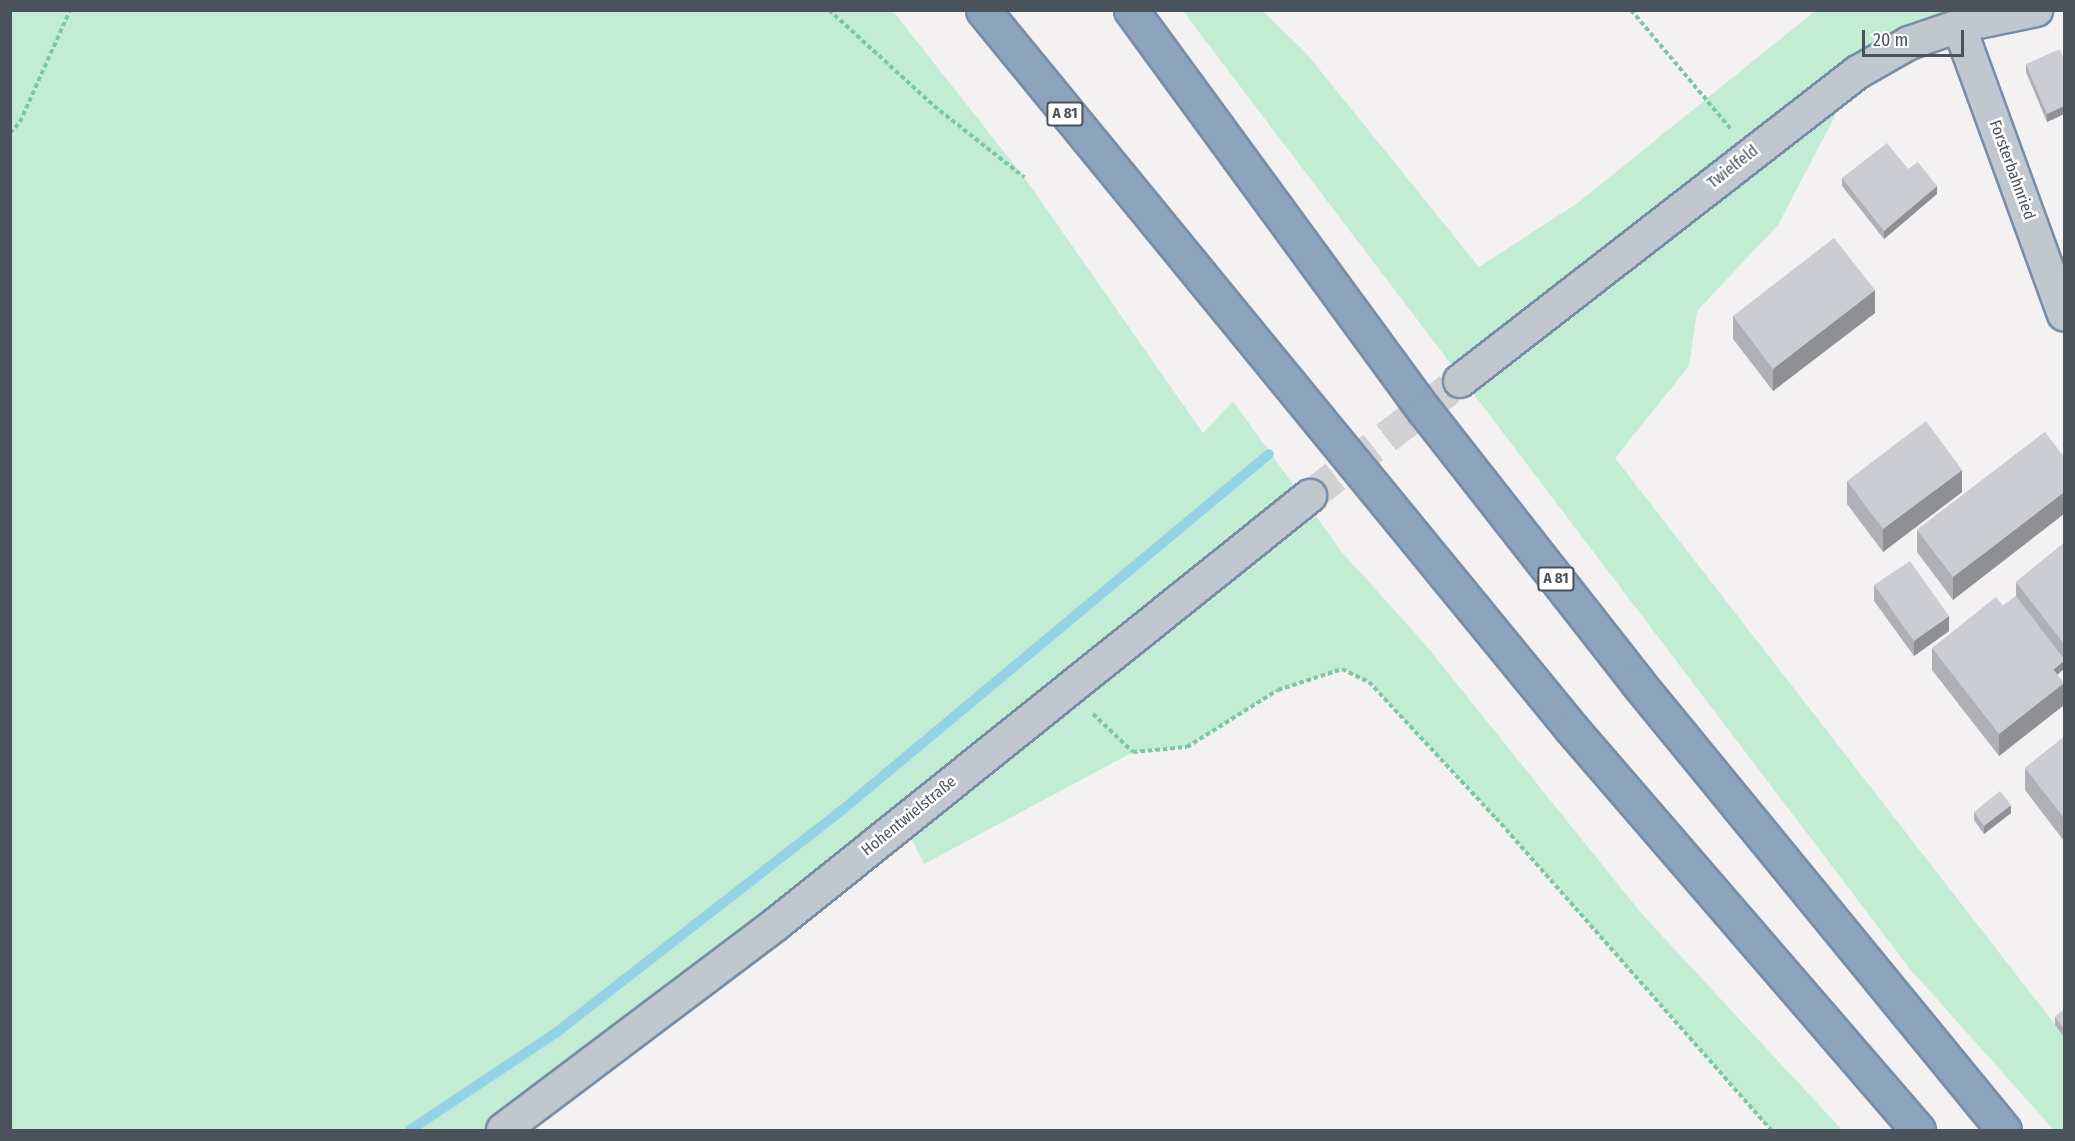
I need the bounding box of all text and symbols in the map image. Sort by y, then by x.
scale bar [1865,18,1967,56]
text: 20 m [1873,29,1908,51]
road number: A 81 [1046,102,1084,126]
street label: Forsterbahnried [1985,118,2039,222]
street label: Twielfeld [1704,141,1762,193]
road number: A 81 [1536,567,1576,591]
street label: Hohentwielstraße [858,772,960,860]

